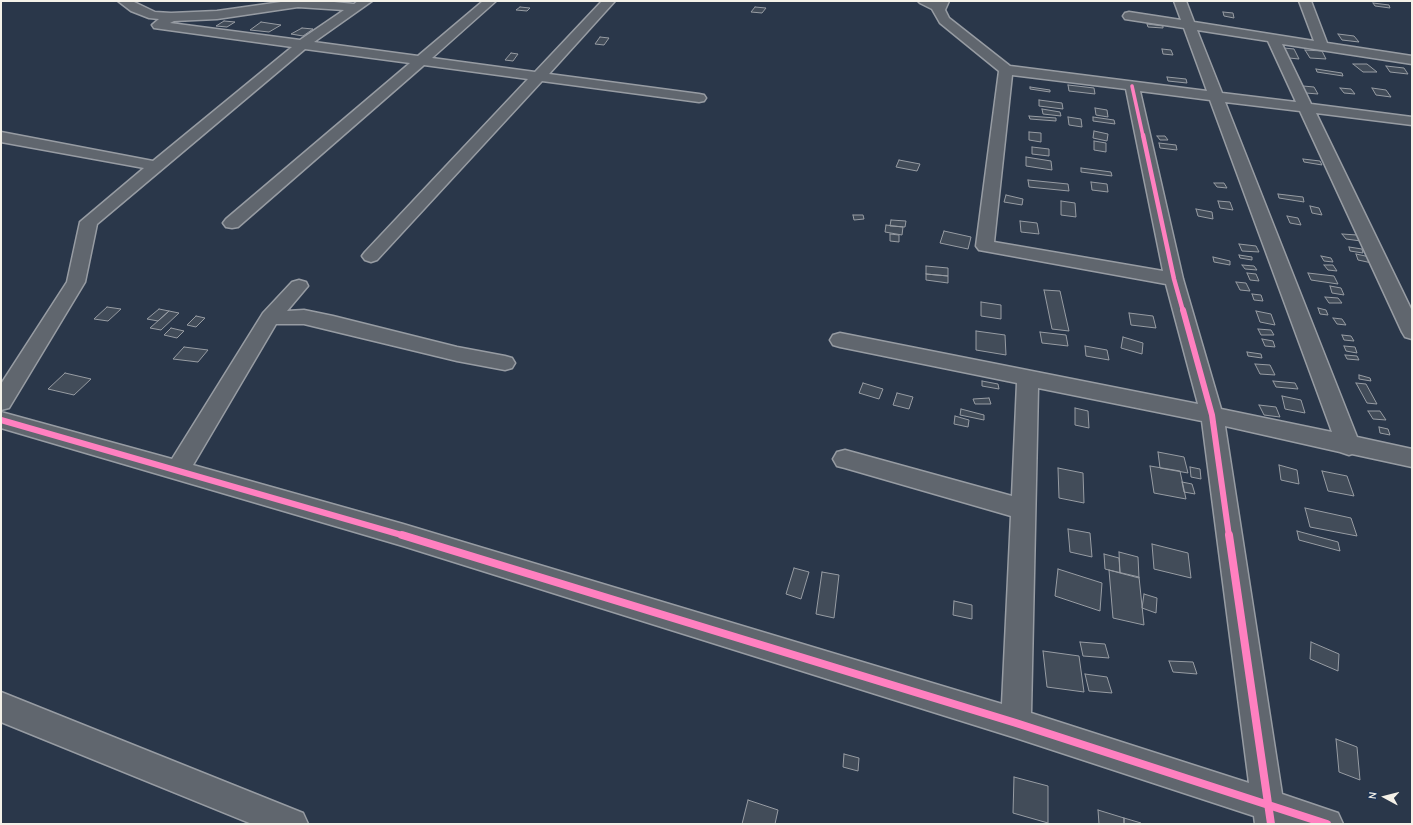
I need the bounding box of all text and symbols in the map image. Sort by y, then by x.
north arrow [1365,777,1405,817]
text: N [1366,791,1379,800]

